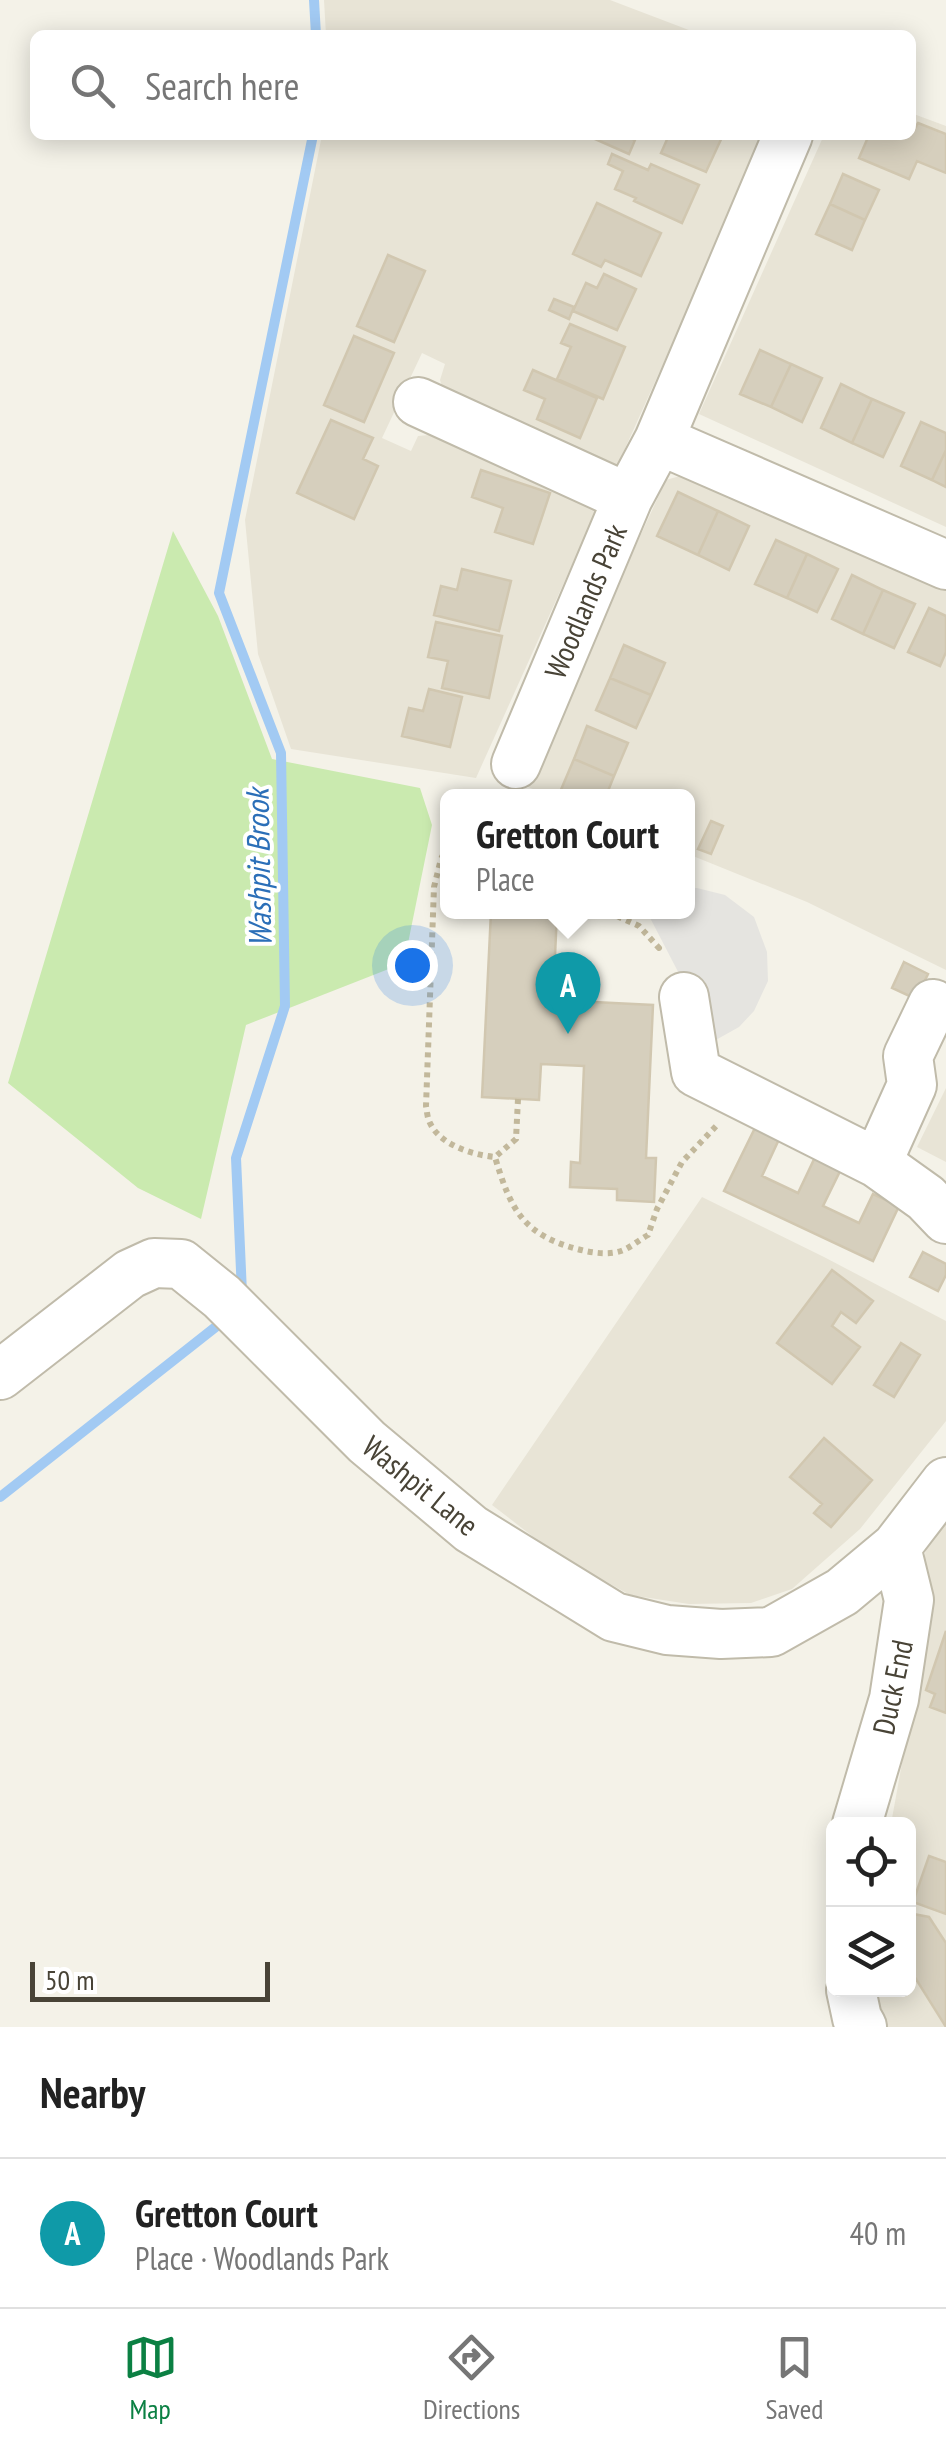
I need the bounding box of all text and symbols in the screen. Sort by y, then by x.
search box [30,30,916,140]
icon: search [65,58,120,113]
text: Search here [145,61,299,110]
street label: Woodlands Park [535,517,635,684]
water label: Washpit Brook [236,785,280,948]
popup [440,789,695,919]
text: Gretton Court [476,809,659,858]
text: Place [476,858,535,900]
your location [387,940,438,991]
pin: A [536,952,600,1034]
street label: Washpit Lane [355,1426,487,1544]
street label: Duck End [863,1636,921,1738]
map controls [826,1817,916,1997]
button: locate [826,1817,916,1907]
button: layers [826,1907,916,1997]
scale bar [30,1957,270,2002]
text: 50 m [45,1961,94,1998]
text: Nearby [40,2065,145,2120]
text: Gretton Court [135,2188,318,2237]
text: A [64,2212,81,2254]
text: 40 m [850,2212,906,2254]
text: Place · Woodlands Park [135,2237,389,2279]
tab: Map [123,2330,178,2427]
tab: Directions [423,2330,520,2427]
tab: Saved [766,2330,823,2427]

